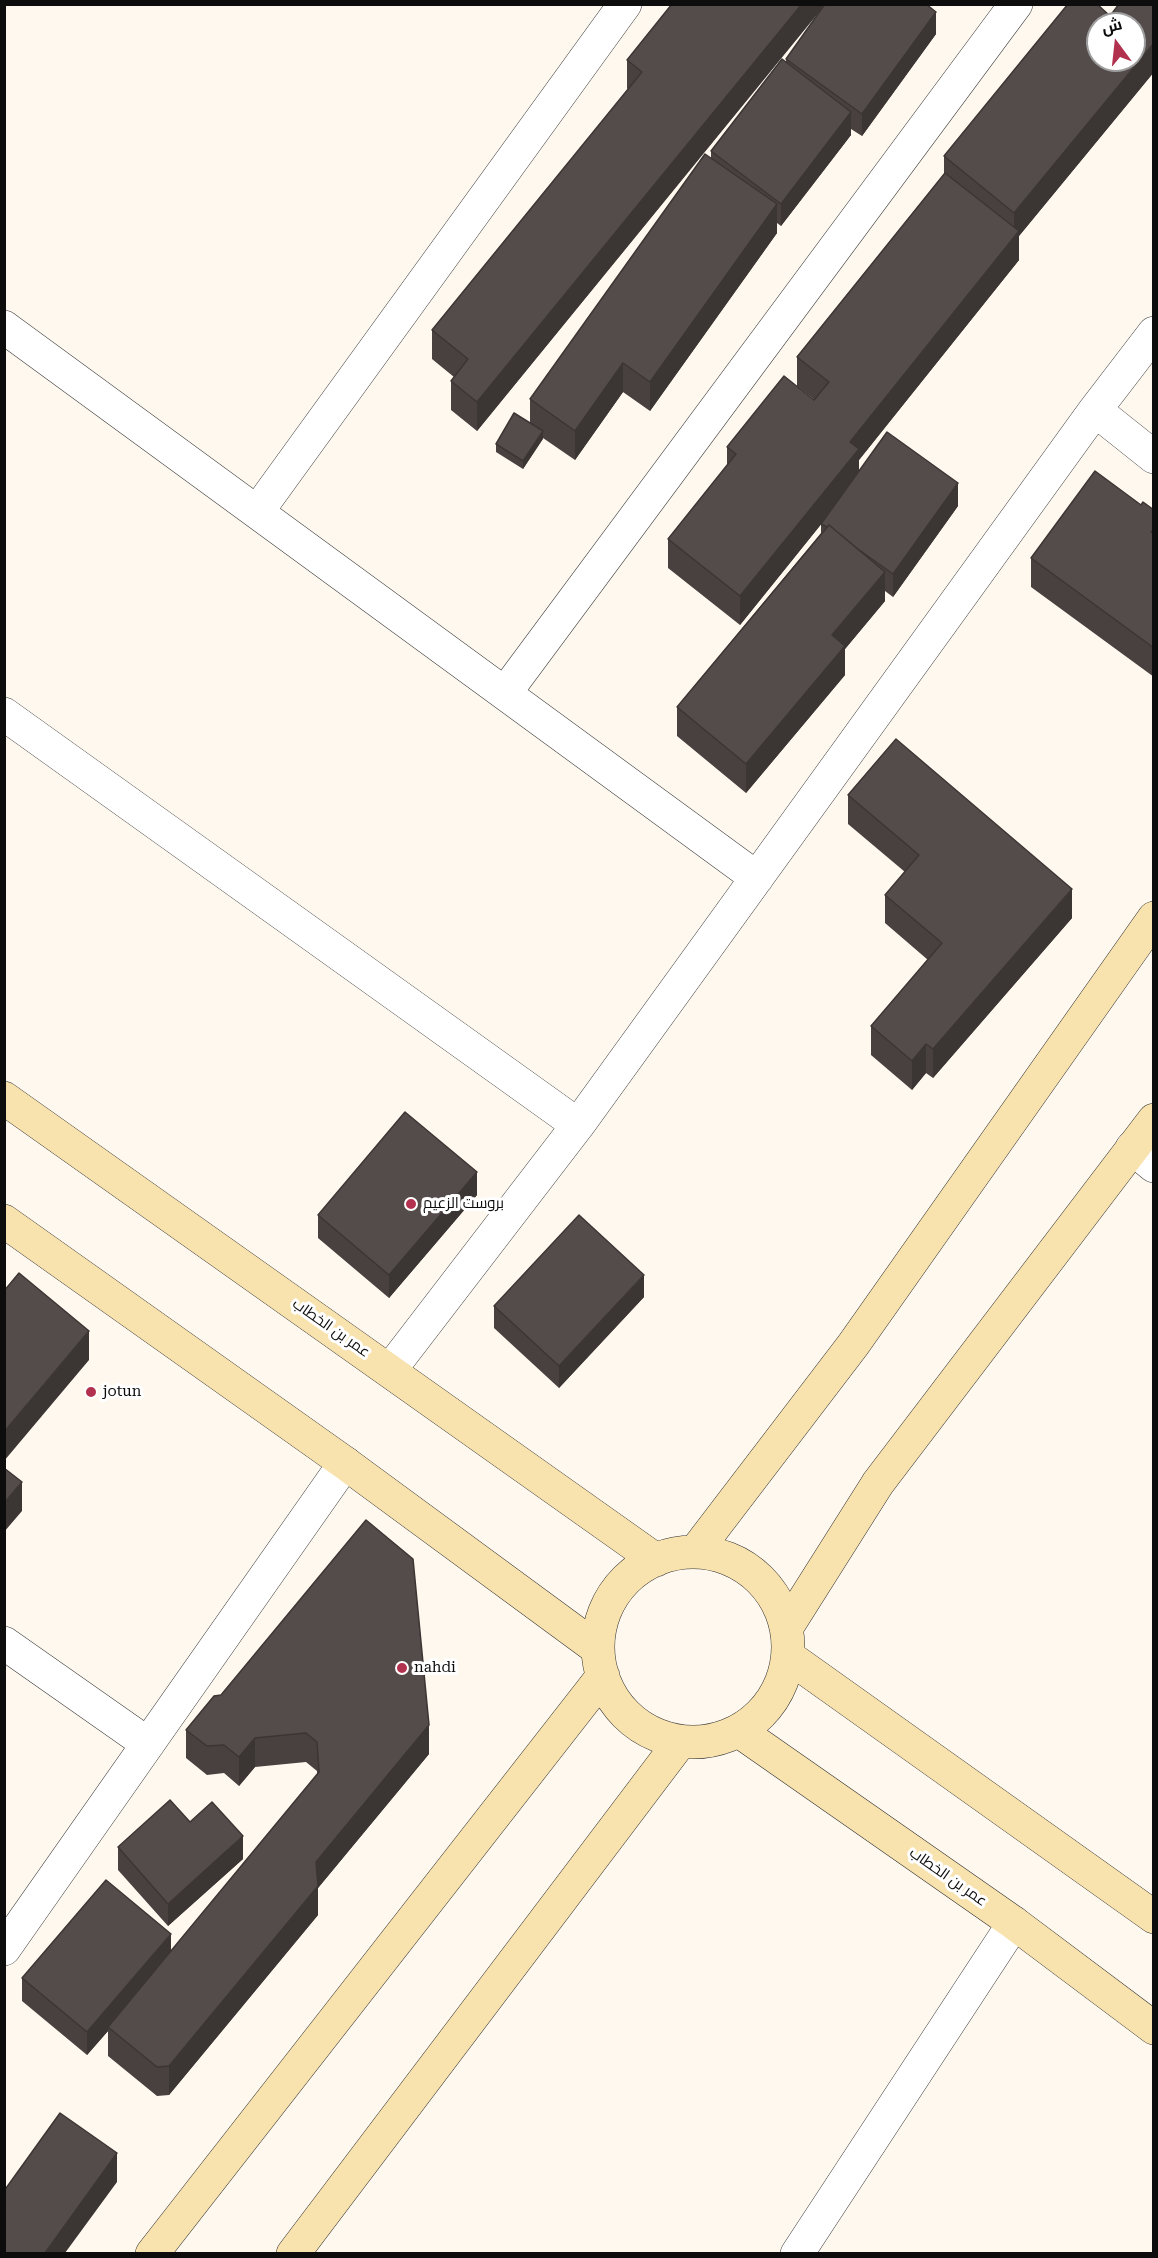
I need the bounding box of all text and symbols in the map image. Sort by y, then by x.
north arrow [1086,12,1146,72]
text: ش [1099,14,1124,38]
place label: بروست الزعيم [423,1195,504,1213]
marker: بروست الزعيم [404,1197,418,1211]
street label: عمر بن الخطاب [289,1295,373,1361]
place label: jotun [103,1383,141,1401]
marker: jotun [84,1385,98,1399]
place label: nahdi [414,1659,456,1677]
marker: nahdi [395,1661,409,1675]
street label: عمر بن الخطاب [906,1844,990,1910]

